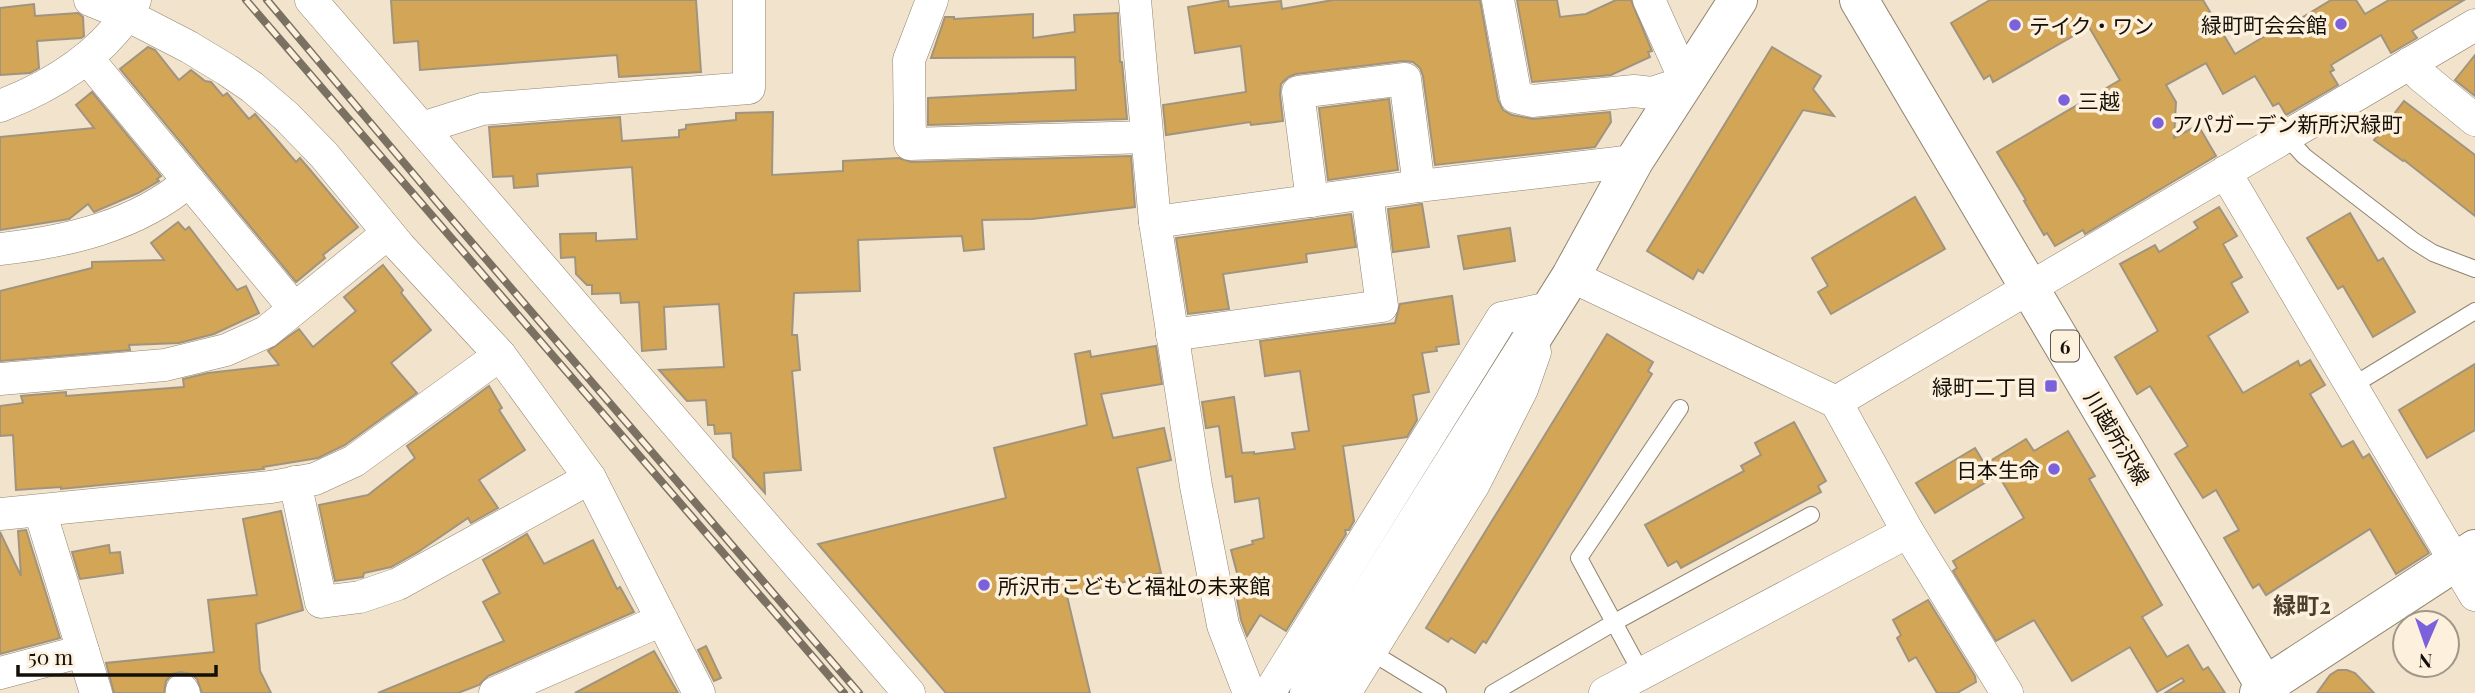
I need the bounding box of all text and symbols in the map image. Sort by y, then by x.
place label: 緑町町会会館 [2201,10,2327,38]
place label: テイク・ワン [2029,11,2154,39]
marker: 緑町町会会館 [2333,16,2349,32]
marker: テイク・ワン [2007,17,2023,33]
place label: 三越 [2078,86,2120,114]
marker: 三越 [2056,92,2072,108]
place label: アパガーデン新所沢緑町 [2172,109,2403,137]
marker: アパガーデン新所沢緑町 [2150,115,2166,131]
road number: 6 [2051,330,2079,362]
place label: 緑町二丁目 [1932,372,2037,400]
marker: 緑町二丁目 [2043,378,2059,394]
street label: 川越所沢線 [2079,385,2157,489]
place label: 日本生命 [1956,455,2040,483]
marker: 日本生命 [2046,461,2062,477]
place label: 所沢市こどもと福祉の未来館 [998,571,1271,599]
marker: 所沢市こどもと福祉の未来館 [976,577,992,593]
district label: 緑町2 [2273,589,2331,620]
north arrow [2391,609,2461,679]
scale bar [18,634,215,678]
text: 50 m [28,642,74,670]
text: N [2418,649,2433,675]

